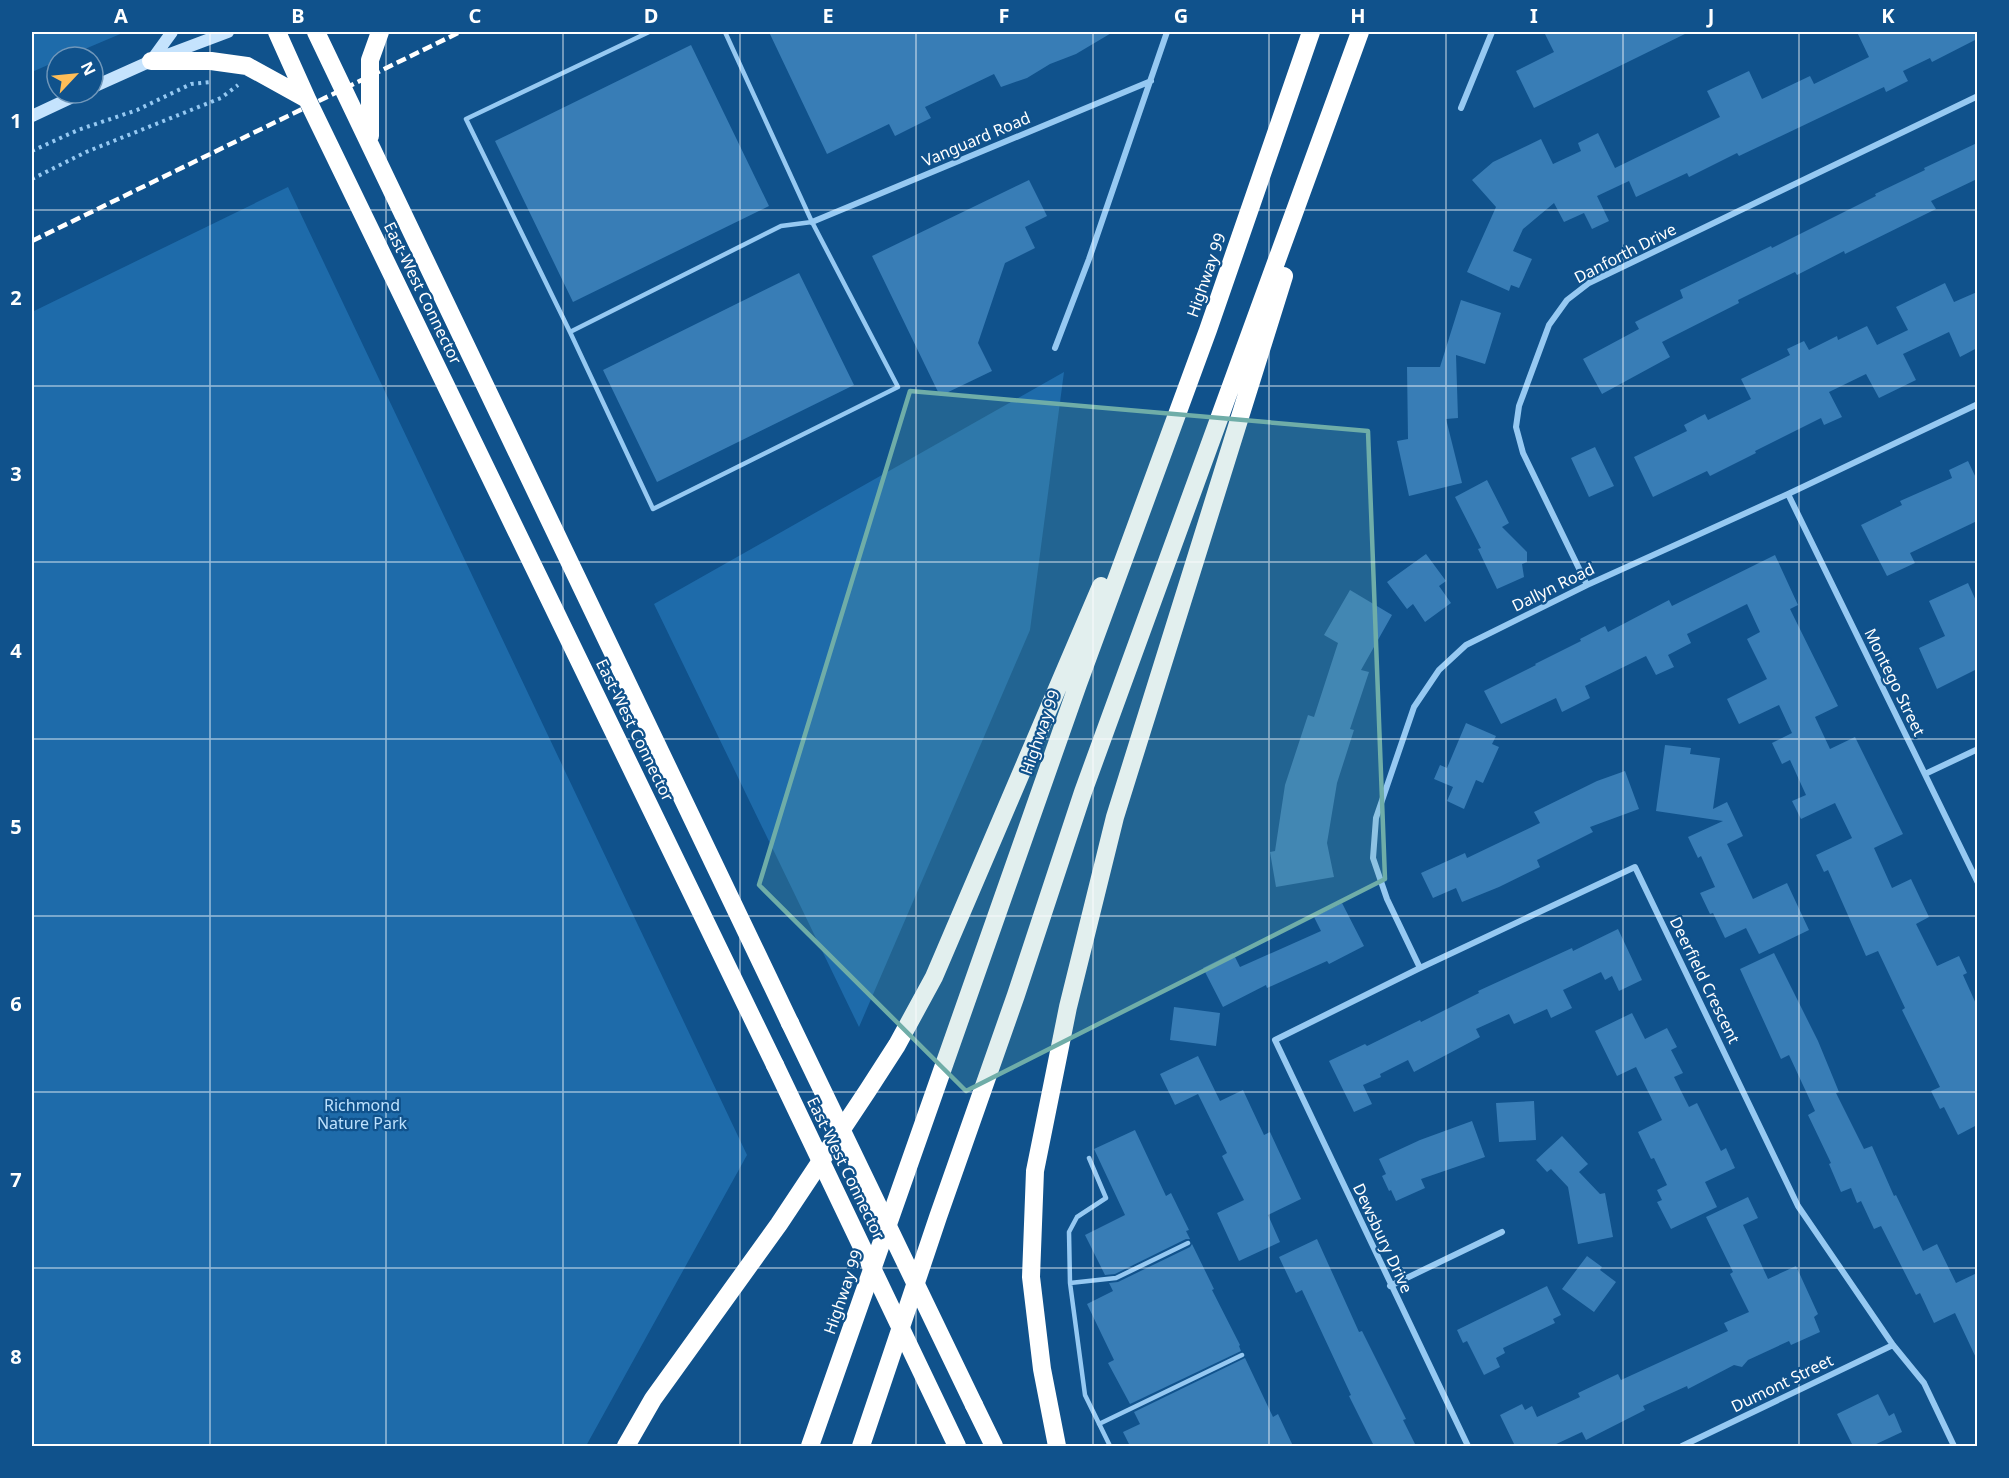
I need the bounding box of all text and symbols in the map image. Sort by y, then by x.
text: A [114,2,128,29]
text: B [291,2,305,29]
text: C [469,2,482,29]
text: D [644,2,658,29]
text: E [822,2,834,29]
text: F [999,2,1009,29]
text: G [1174,2,1188,29]
text: H [1350,2,1366,29]
text: I [1530,2,1538,29]
text: J [1706,2,1714,29]
text: K [1881,2,1895,29]
north arrow [45,45,105,105]
text: N [76,58,101,79]
street label: Vanguard Road [918,106,1034,172]
text: 1 [10,107,22,134]
street label: East-West Connector [379,218,467,368]
street label: Danforth Drive [1570,218,1680,288]
street label: Highway 99 [1181,230,1231,320]
text: 2 [10,284,22,311]
text: 3 [10,460,22,487]
street label: Dallyn Road [1508,557,1598,617]
street label: Montego Street [1859,624,1931,740]
text: 4 [10,637,22,664]
street label: East-West Connector [591,655,679,805]
street label: Highway 99 [1015,687,1065,777]
text: 5 [10,813,22,840]
street label: Deerfield Crescent [1665,913,1745,1047]
text: 6 [10,990,22,1017]
street label: East-West Connector [802,1093,890,1243]
park label: Richmond Nature Park [317,1094,407,1134]
text: 7 [10,1166,22,1193]
street label: Dewsbury Drive [1348,1179,1418,1297]
street label: Highway 99 [818,1247,868,1337]
text: 8 [10,1343,22,1370]
street label: Dumont Street [1727,1349,1837,1417]

